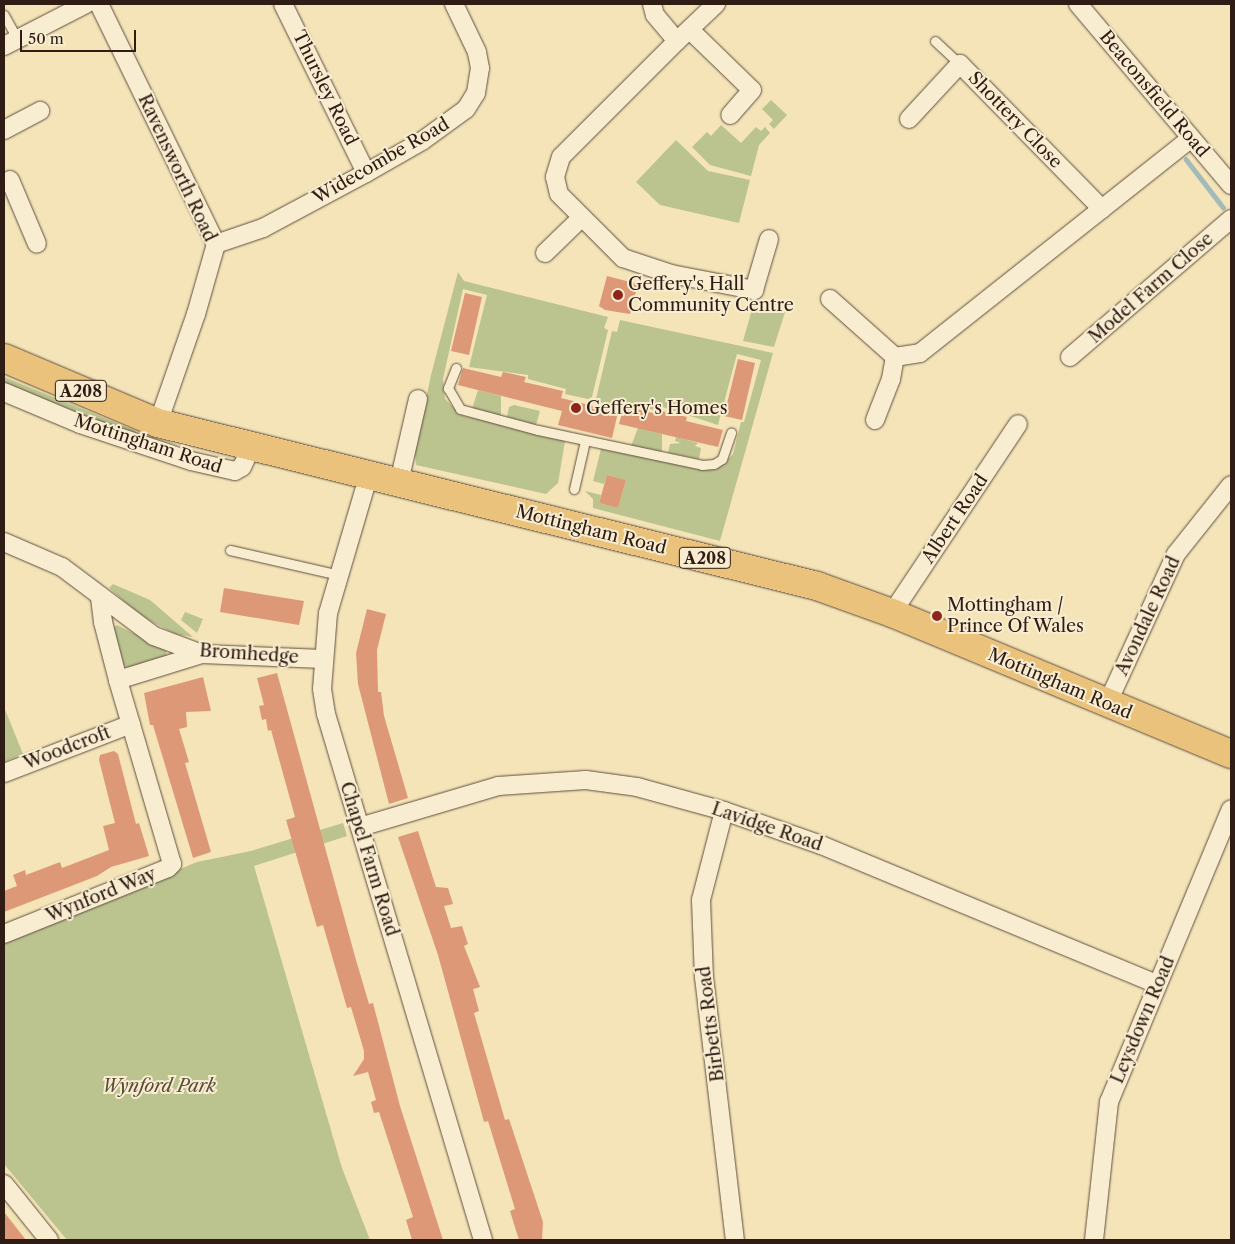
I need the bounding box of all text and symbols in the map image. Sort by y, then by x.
scale bar [22,20,139,52]
street label: Beaconsfield Road [1095,26,1213,162]
street label: Thursley Road [288,27,362,149]
text: 50 m [28,29,64,48]
street label: Shottery Close [963,67,1067,173]
street label: Ravensworth Road [133,91,221,245]
street label: Widecombe Road [309,113,453,209]
street label: Model Farm Close [1084,228,1218,348]
place label: Geffery's Hall Community Centre [628,274,794,316]
marker: Geffery's Hall Community Centre [612,289,624,301]
road number: A208 [55,378,107,404]
place label: Geffery's Homes [586,397,728,419]
marker: Geffery's Homes [570,402,582,414]
street label: Mottingham Road [71,410,225,478]
street label: Albert Road [917,470,993,568]
street label: Mottingham Road [513,501,669,559]
road number: A208 [679,544,731,572]
street label: Avondale Road [1111,553,1185,679]
place label: Mottingham / Prince Of Wales [947,595,1085,638]
marker: Mottingham / Prince Of Wales [931,610,943,622]
street label: Bromhedge [199,640,299,668]
street label: Mottingham Road [985,644,1135,724]
street label: Woodcroft [20,722,114,774]
street label: Chapel Farm Road [335,779,403,939]
street label: Lavidge Road [709,798,825,856]
street label: Wynford Way [42,863,160,927]
street label: Leysdown Road [1106,953,1180,1087]
street label: Birbetts Road [693,965,729,1083]
park label: Wynford Park [102,1075,216,1097]

